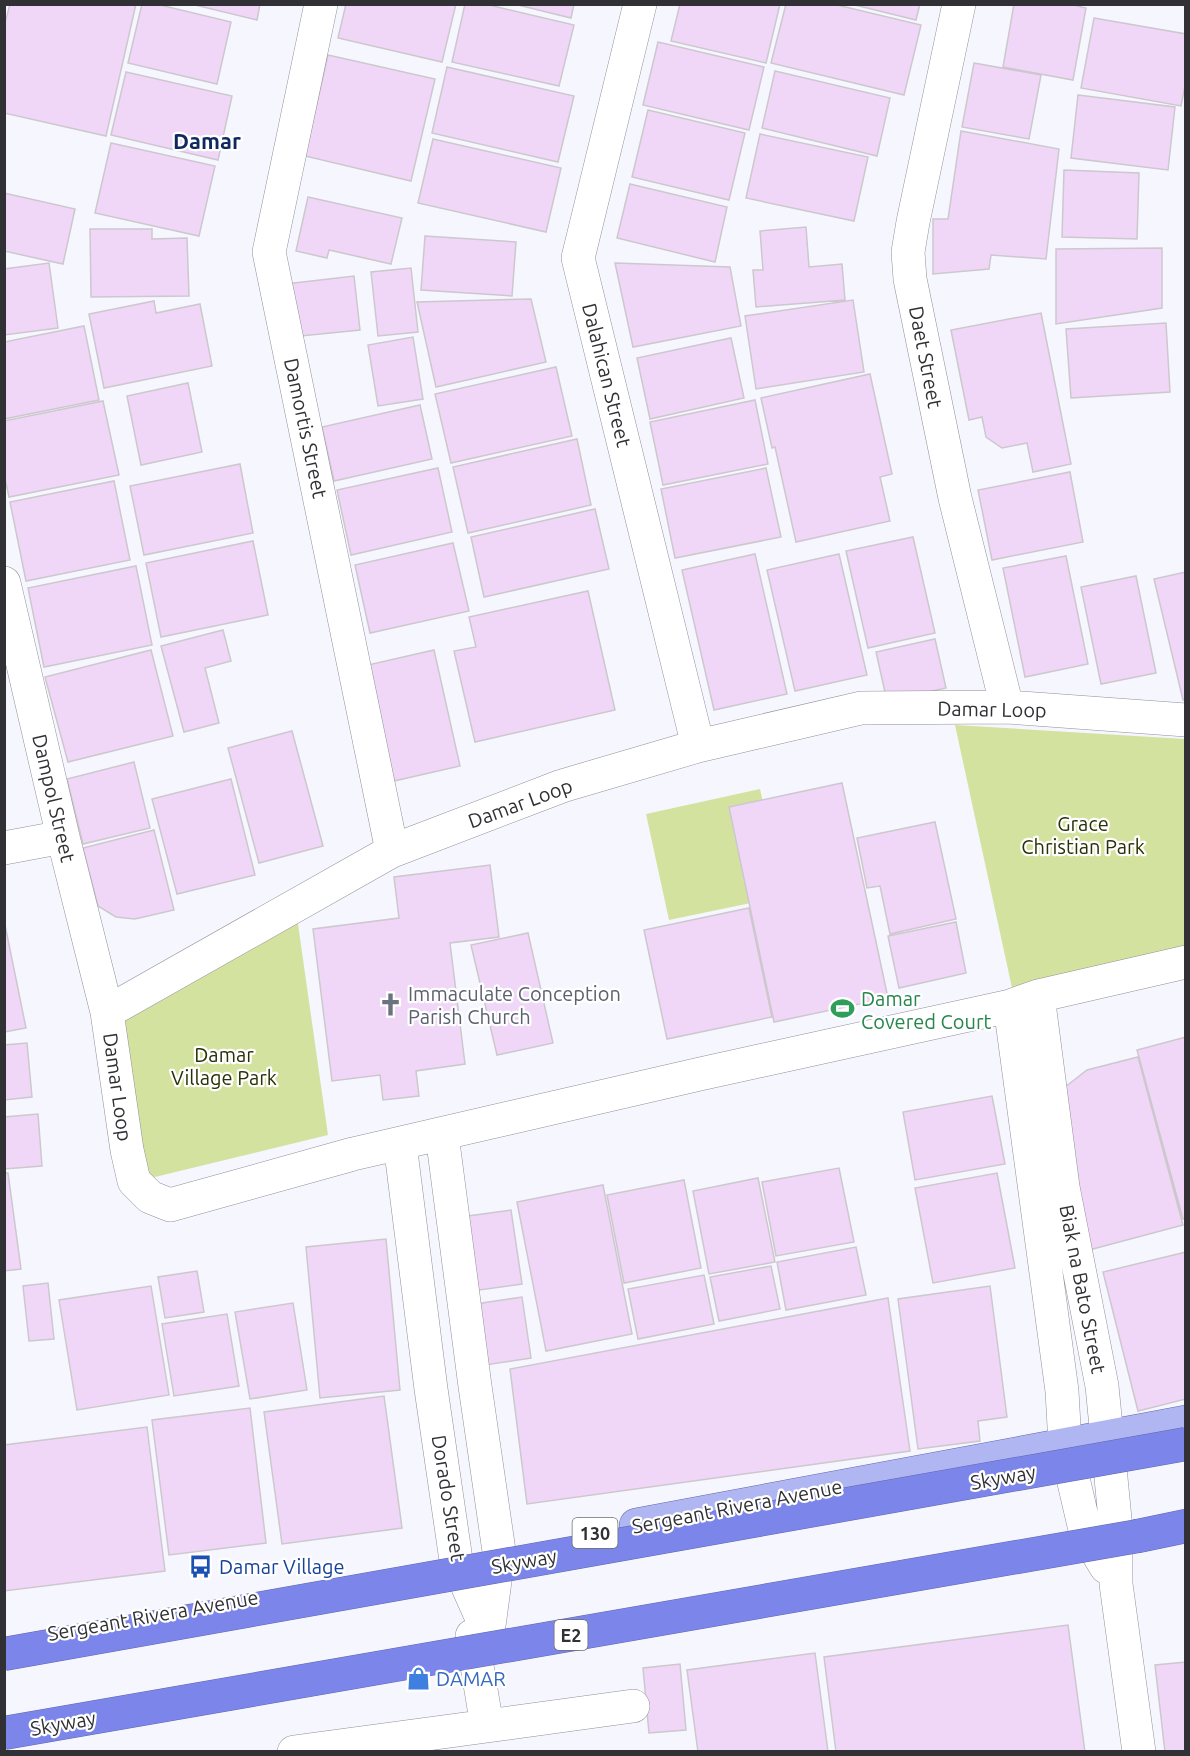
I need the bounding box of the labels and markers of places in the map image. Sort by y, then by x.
place label: Immaculate Conception Parish Church [408,982,621,1028]
place label: Damar Covered Court [861,987,991,1033]
church icon: Immaculate Conception Parish Church [377,991,403,1017]
sports icon: Damar Covered Court [830,996,856,1022]
bus stop icon: Damar Village [188,1553,214,1579]
place label: Damar Village [219,1555,345,1578]
shop icon: DAMAR [405,1665,431,1691]
place label: DAMAR [436,1667,506,1690]

